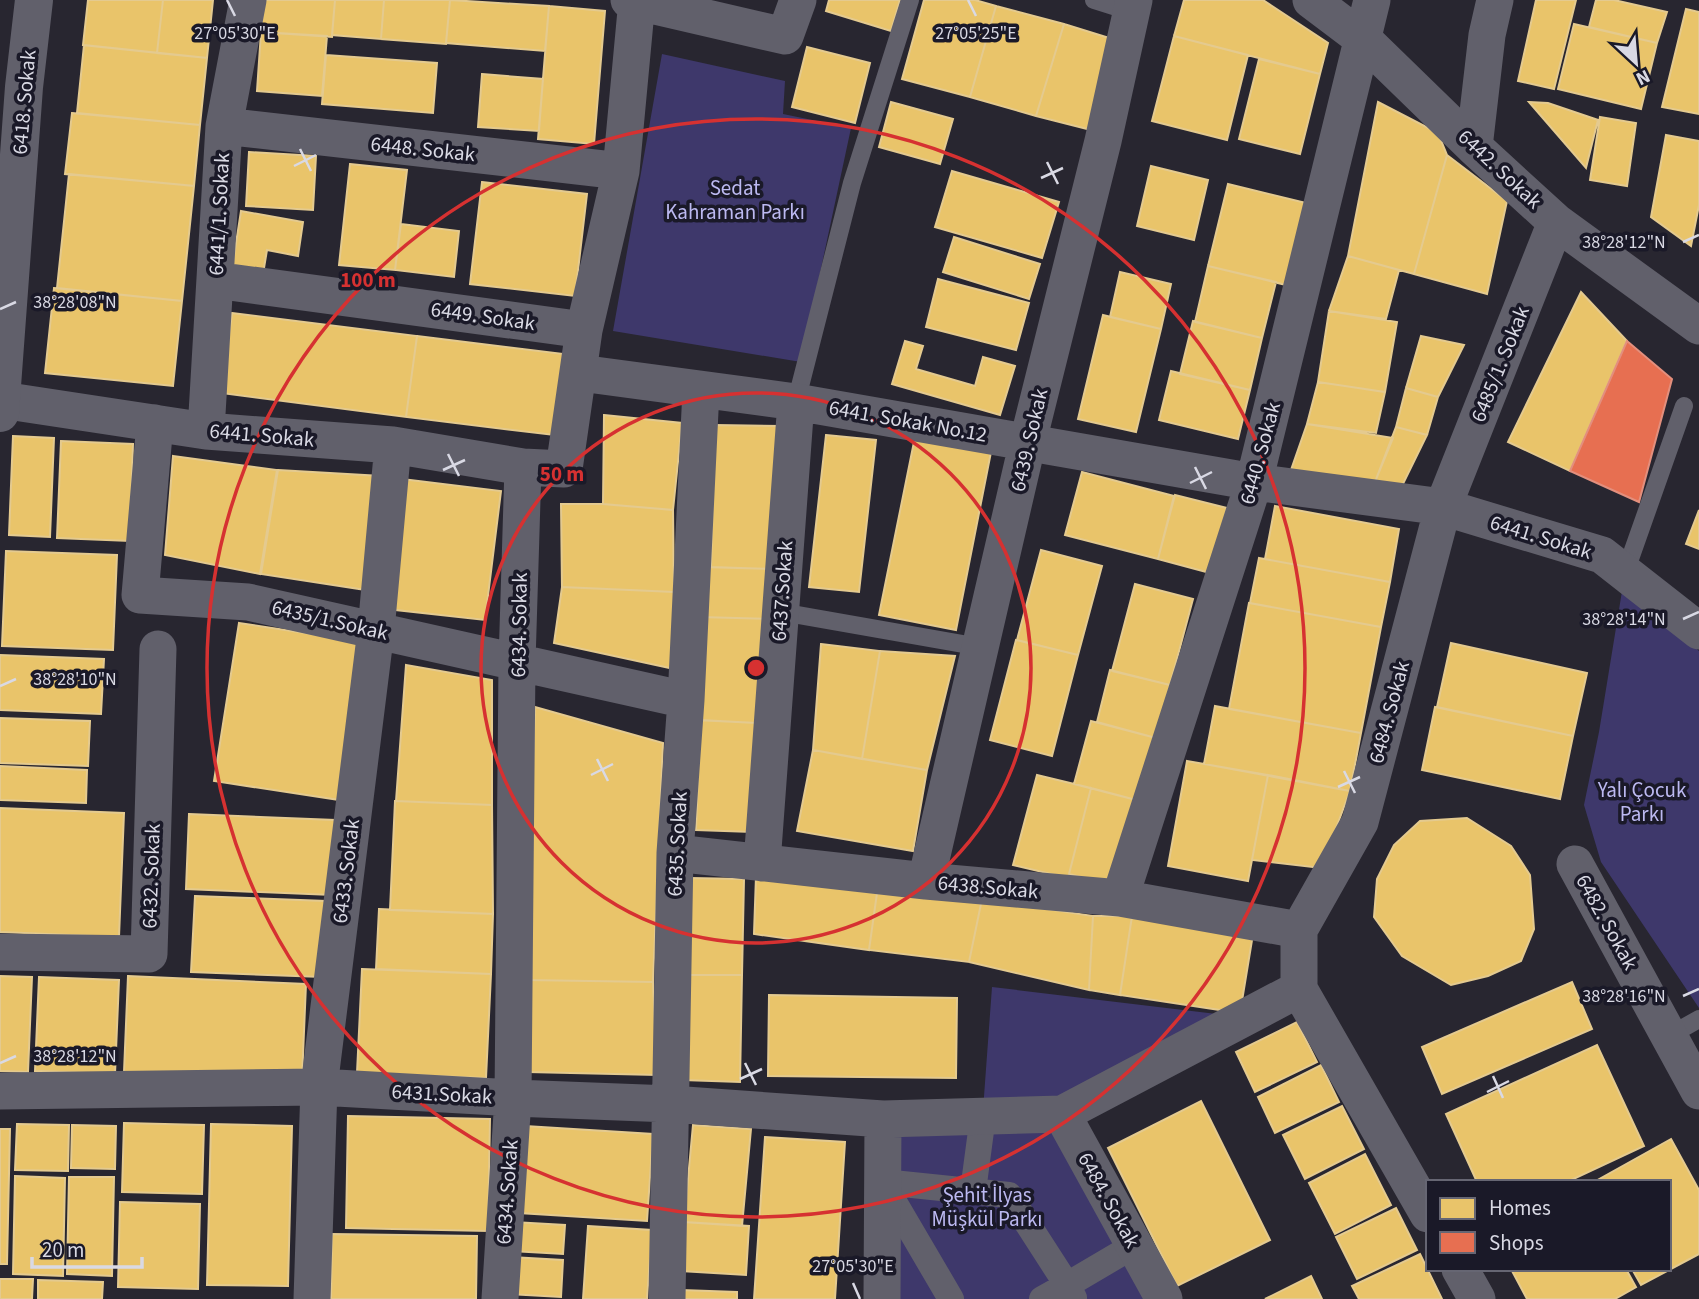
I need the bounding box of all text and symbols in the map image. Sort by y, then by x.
text: 27°05'30"E [194,21,276,46]
text: 27°05'25"E [935,21,1017,46]
north arrow [1601,28,1671,98]
street label: 6418. Sokak [4,48,44,156]
text: N [1631,62,1654,92]
street label: 6442. Sokak [1451,122,1549,216]
street label: 6448. Sokak [369,129,477,169]
street label: 6441/1. Sokak [201,151,237,276]
park label: Sedat Kahraman Parkı [665,173,805,227]
text: 38°28'12"N [1582,230,1666,255]
text: 100 m [340,265,396,295]
text: 38°28'08"N [33,290,117,315]
street label: 6449. Sokak [429,294,538,338]
street label: 6485/1. Sokak [1463,301,1537,427]
street label: 6439. Sokak [1003,385,1056,494]
street label: 6441. Sokak No.12 [827,392,989,450]
street label: 6440. Sokak [1232,398,1288,508]
street label: 6441. Sokak [208,415,316,455]
text: 50 m [540,459,584,489]
street label: 6441. Sokak [1486,507,1596,567]
street label: 6437.Sokak [764,539,801,642]
street label: 6434. Sokak [503,572,535,678]
street label: 6435/1.Sokak [269,592,392,648]
text: 38°28'14"N [1582,607,1666,632]
centre of rings [744,656,768,680]
street label: 6484. Sokak [1361,657,1417,767]
text: 38°28'10"N [33,667,117,692]
park label: Yalı Çocuk Parkı [1597,775,1687,829]
street label: 6435. Sokak [659,790,695,897]
street label: 6433. Sokak [325,816,367,925]
street label: 6432. Sokak [134,822,168,929]
street label: 6438.Sokak [937,868,1040,906]
street label: 6482. Sokak [1568,869,1646,976]
text: 38°28'16"N [1582,984,1666,1009]
text: 38°28'12"N [33,1044,117,1069]
street label: 6431.Sokak [391,1076,494,1112]
street label: 6434. Sokak [488,1138,526,1245]
street label: 6484. Sokak [1070,1147,1148,1254]
park label: Şehit İlyas Müşkül Parkı [931,1180,1043,1234]
legend [1426,1180,1671,1271]
text: Homes [1489,1193,1551,1223]
scale bar [32,1226,142,1270]
text: Shops [1489,1228,1544,1258]
text: 20 m [42,1235,84,1265]
text: 27°05'30"E [812,1254,894,1279]

